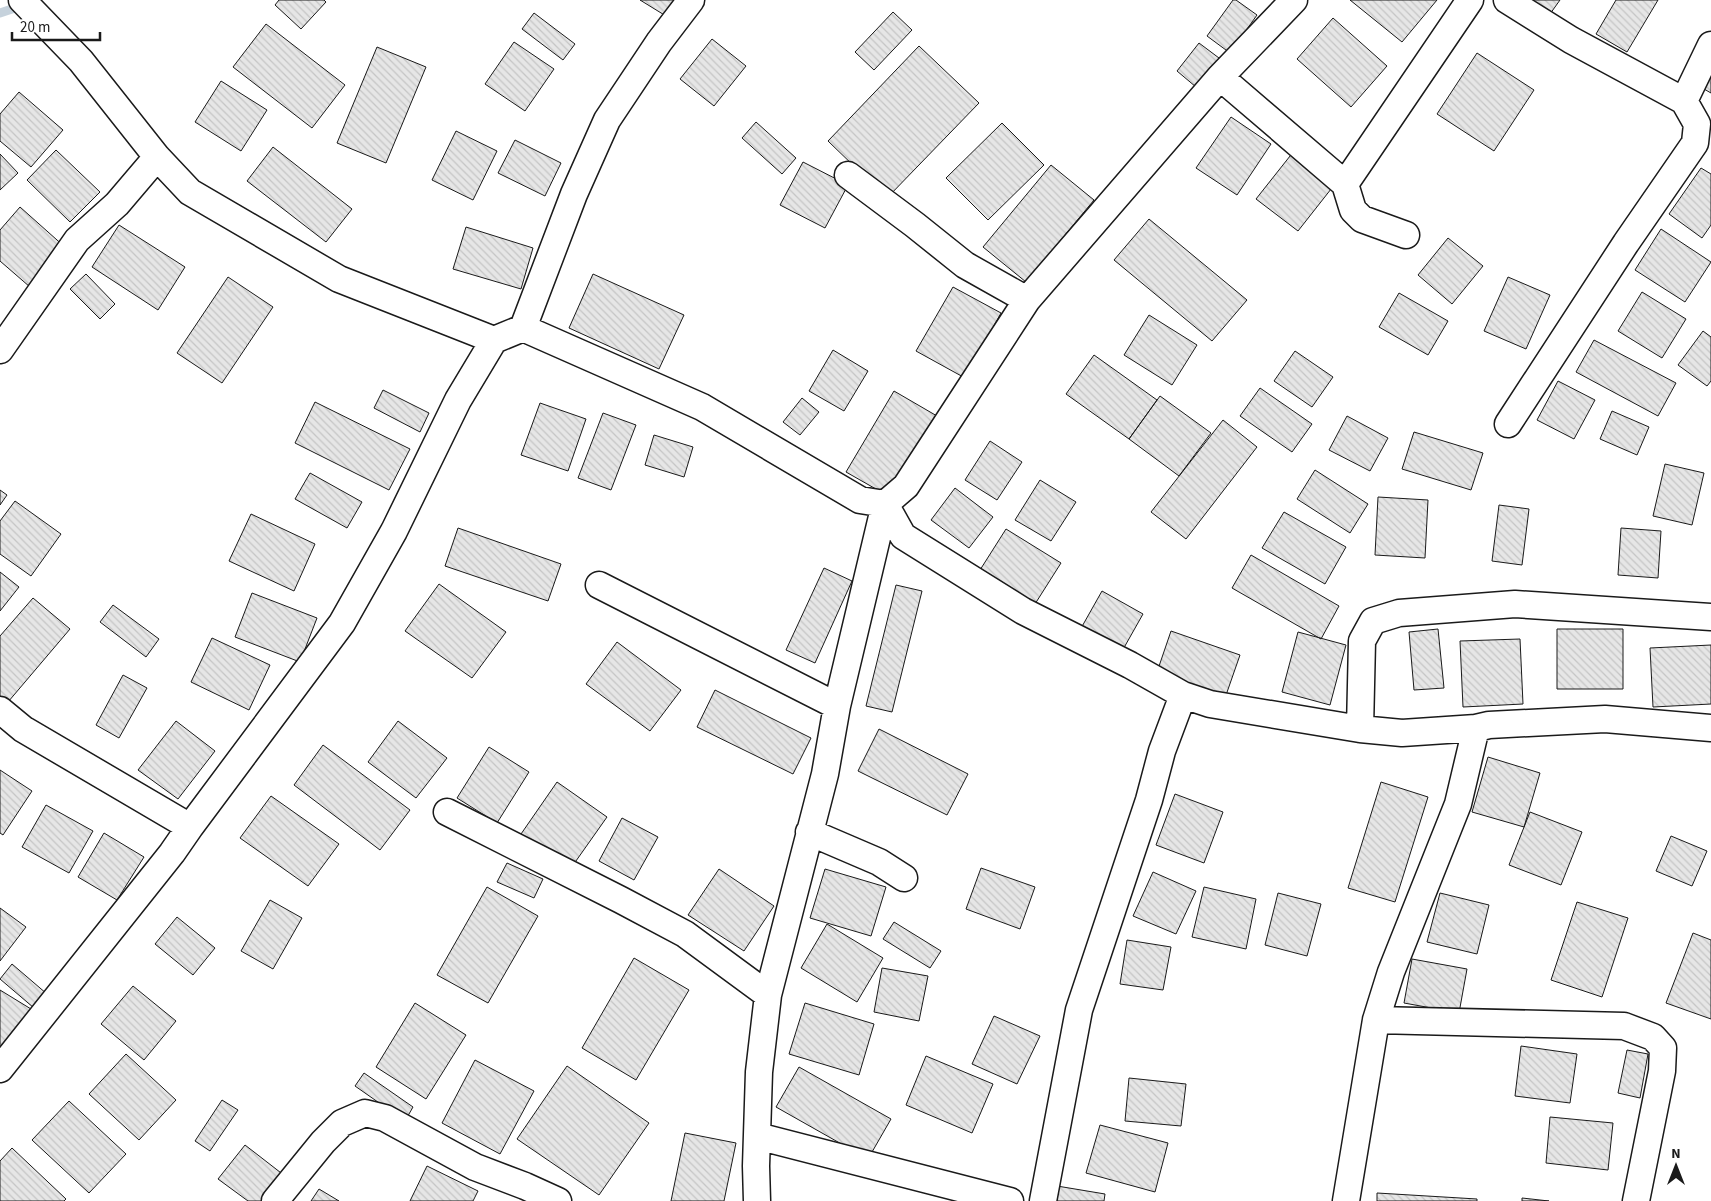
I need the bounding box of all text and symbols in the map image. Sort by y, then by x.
scale bar [12,10,100,42]
text: 20 m [20,17,50,38]
north arrow [1651,1141,1701,1191]
text: N [1671,1144,1681,1164]

